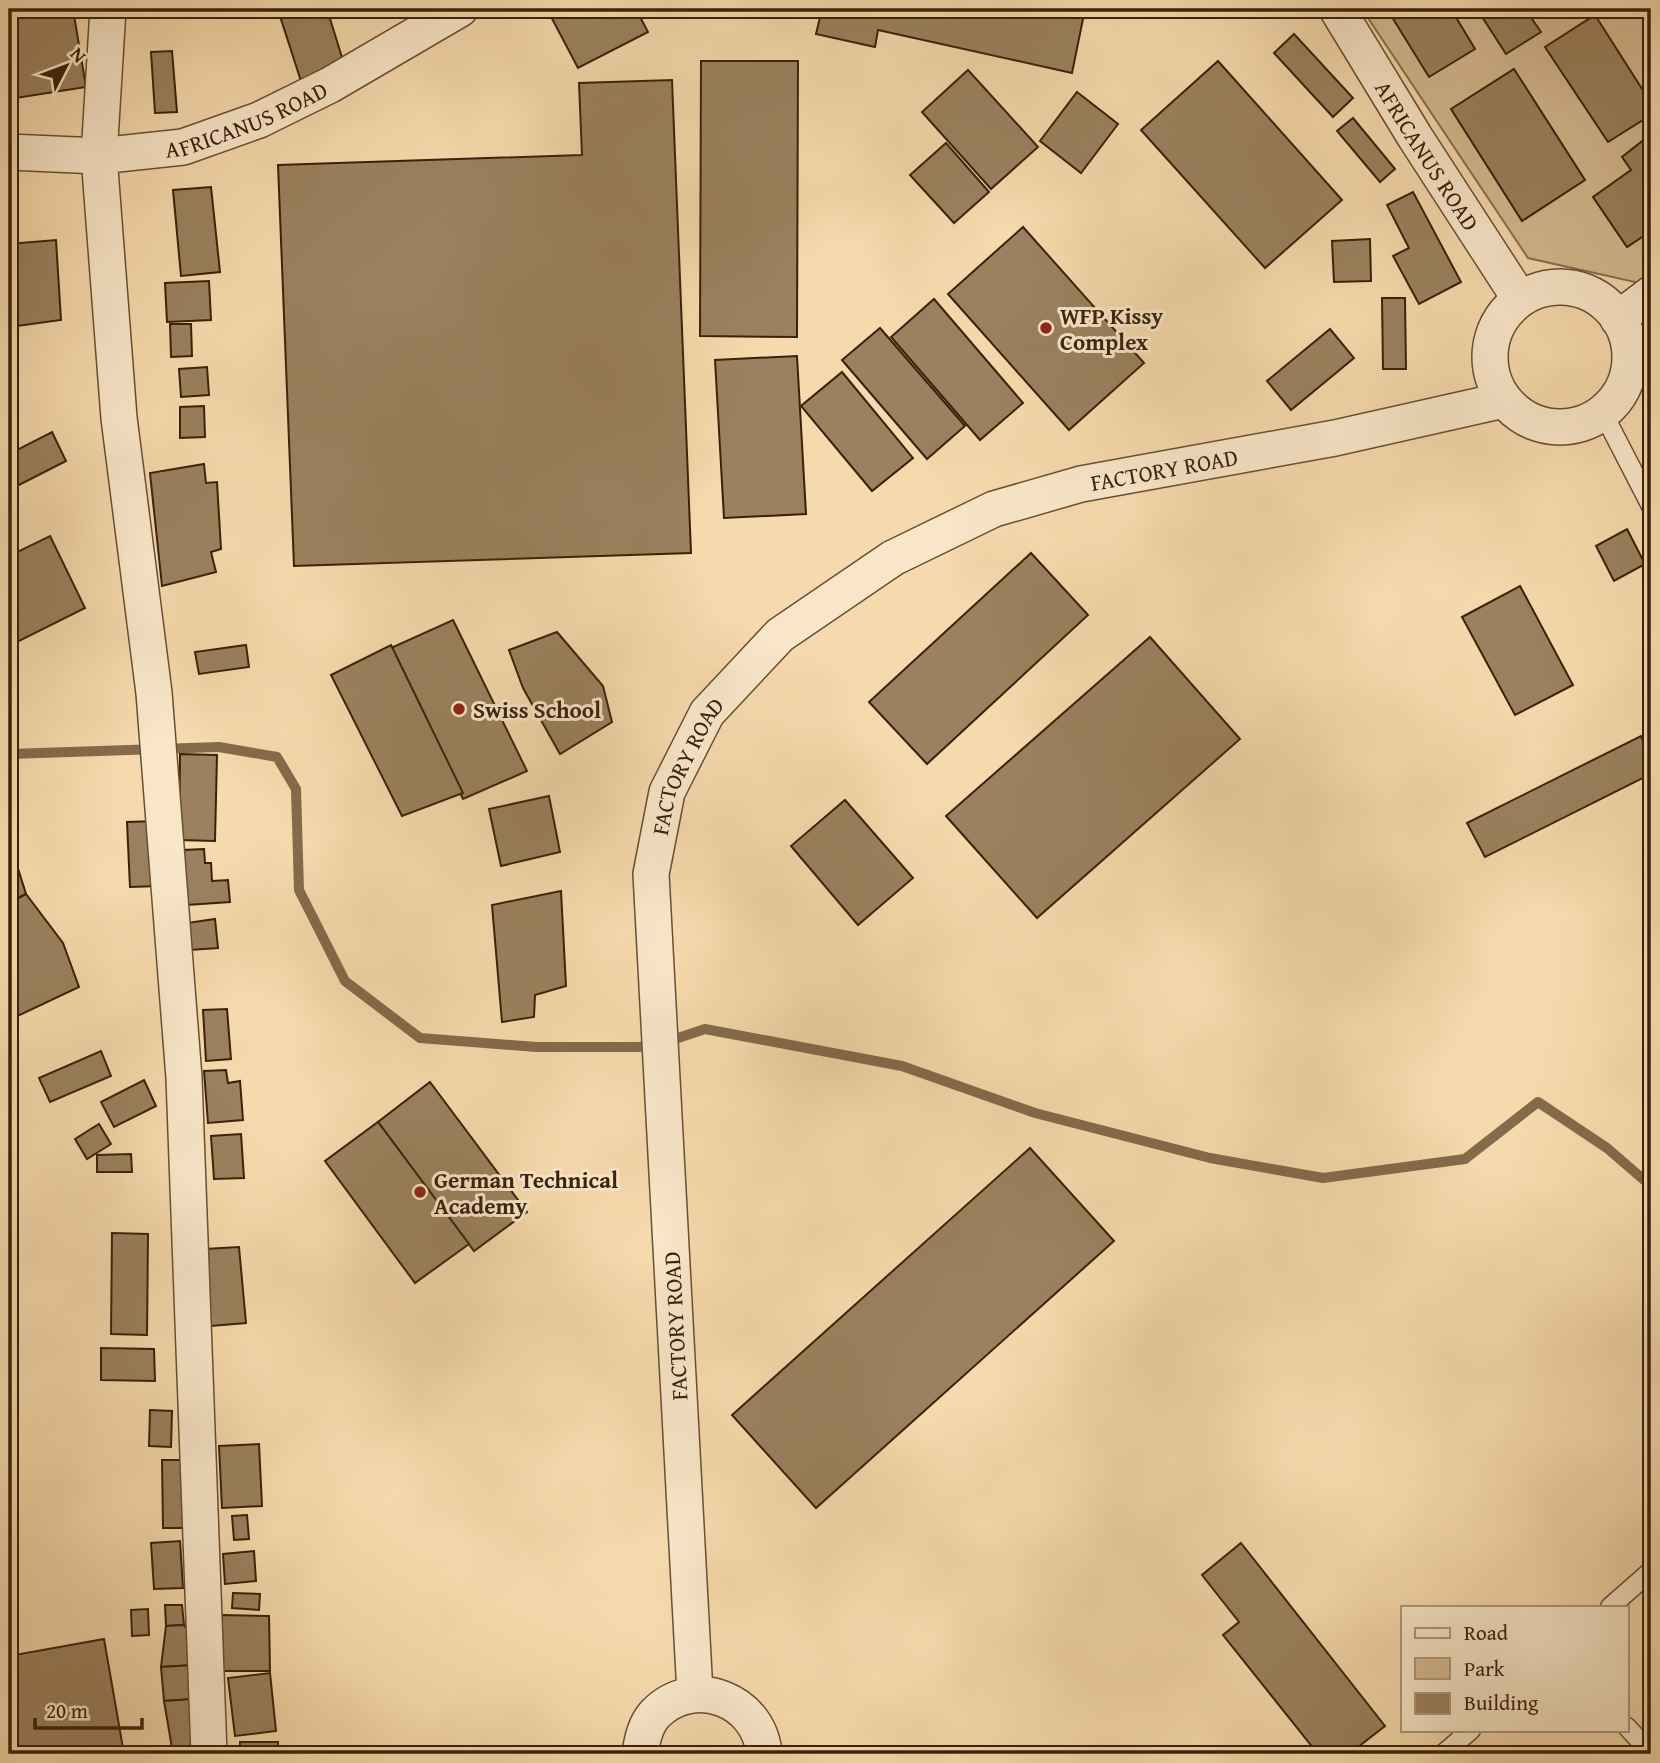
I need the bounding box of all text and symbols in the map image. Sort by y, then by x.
north arrow [32,32,102,102]
text: N [64,41,93,69]
street label: AFRICANUS ROAD [164,73,333,165]
street label: AFRICANUS ROAD [1368,74,1488,237]
place label: WFP Kissy Complex [1060,299,1163,358]
marker: WFP Kissy Complex [1038,320,1054,336]
street label: FACTORY ROAD [1088,439,1240,498]
street label: FACTORY ROAD [643,689,731,838]
place label: Swiss School [473,693,601,726]
marker: Swiss School [451,701,467,717]
place label: German Technical Academy [434,1163,618,1222]
marker: German Technical Academy [412,1184,428,1200]
street label: FACTORY ROAD [655,1251,695,1401]
legend [1401,1606,1628,1732]
text: Road [1464,1617,1509,1648]
text: Park [1464,1653,1505,1684]
scale bar [35,1686,142,1730]
text: Building [1464,1687,1539,1718]
text: 20 m [46,1695,88,1726]

